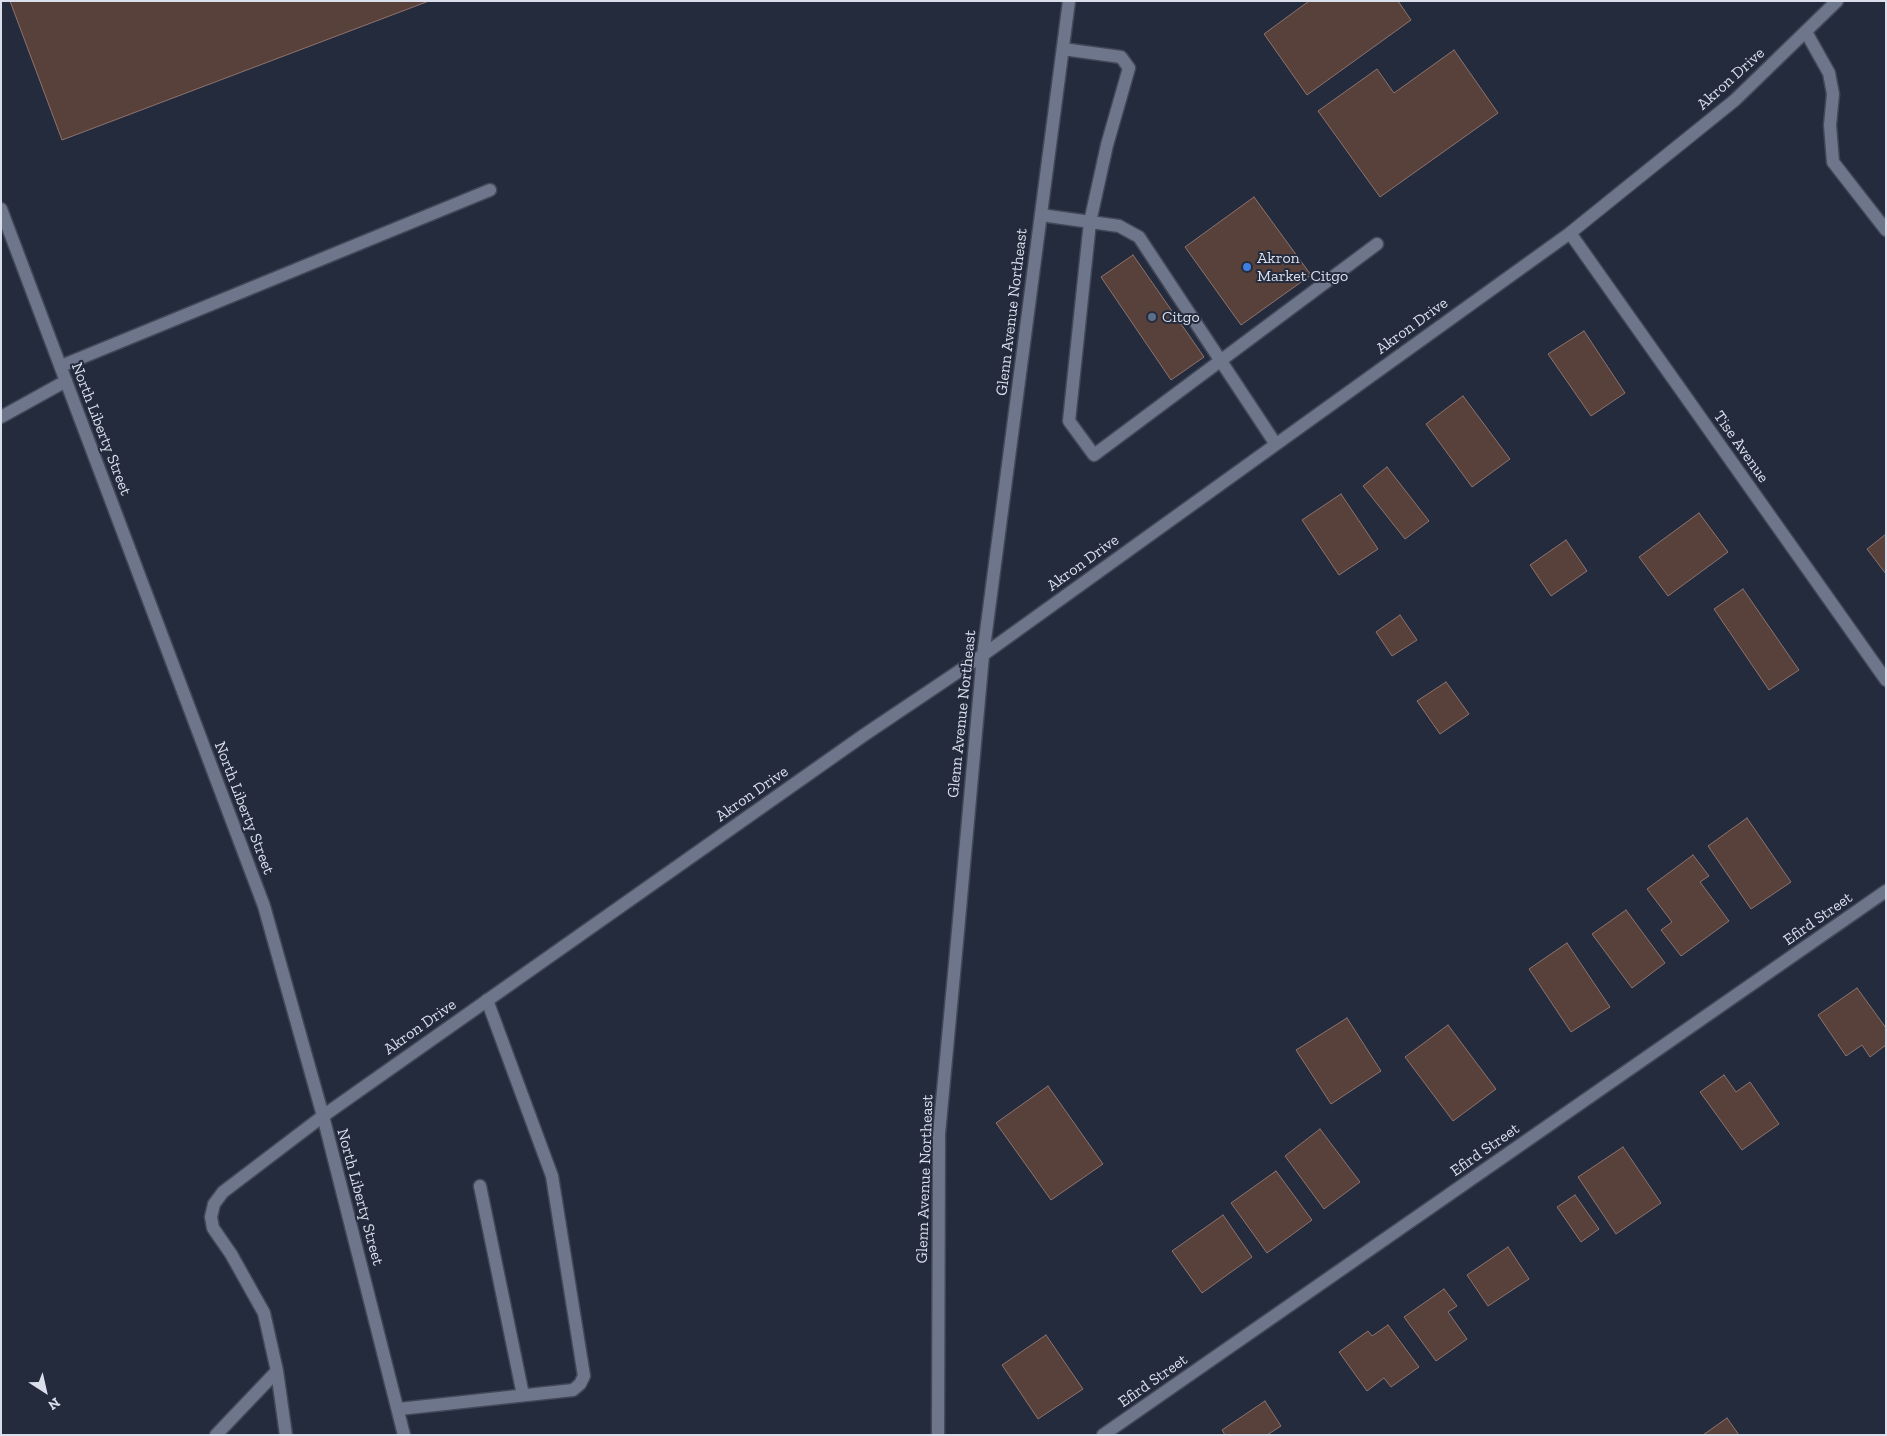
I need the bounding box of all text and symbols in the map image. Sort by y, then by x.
street label: Akron Drive [1693,44,1769,114]
street label: Glenn Avenue Northeast [992,227,1032,397]
place label: Akron Market Citgo [1257,248,1348,286]
marker: Akron Market Citgo [1241,261,1253,273]
street label: Akron Drive [1372,294,1452,358]
place label: Citgo [1162,307,1200,327]
marker: Citgo [1146,311,1158,323]
street label: North Liberty Street [67,360,135,498]
street label: Tise Avenue [1709,407,1773,487]
street label: Akron Drive [1043,531,1123,595]
street label: Glenn Avenue Northeast [944,629,980,799]
street label: North Liberty Street [210,739,278,877]
street label: Akron Drive [712,762,792,826]
street label: Efird Street [1780,888,1856,950]
street label: Akron Drive [380,995,460,1059]
street label: Glenn Avenue Northeast [912,1094,938,1264]
street label: Efird Street [1447,1119,1523,1181]
street label: North Liberty Street [333,1127,387,1267]
street label: Efird Street [1115,1350,1191,1412]
north arrow [20,1366,70,1416]
text: N [45,1394,63,1414]

